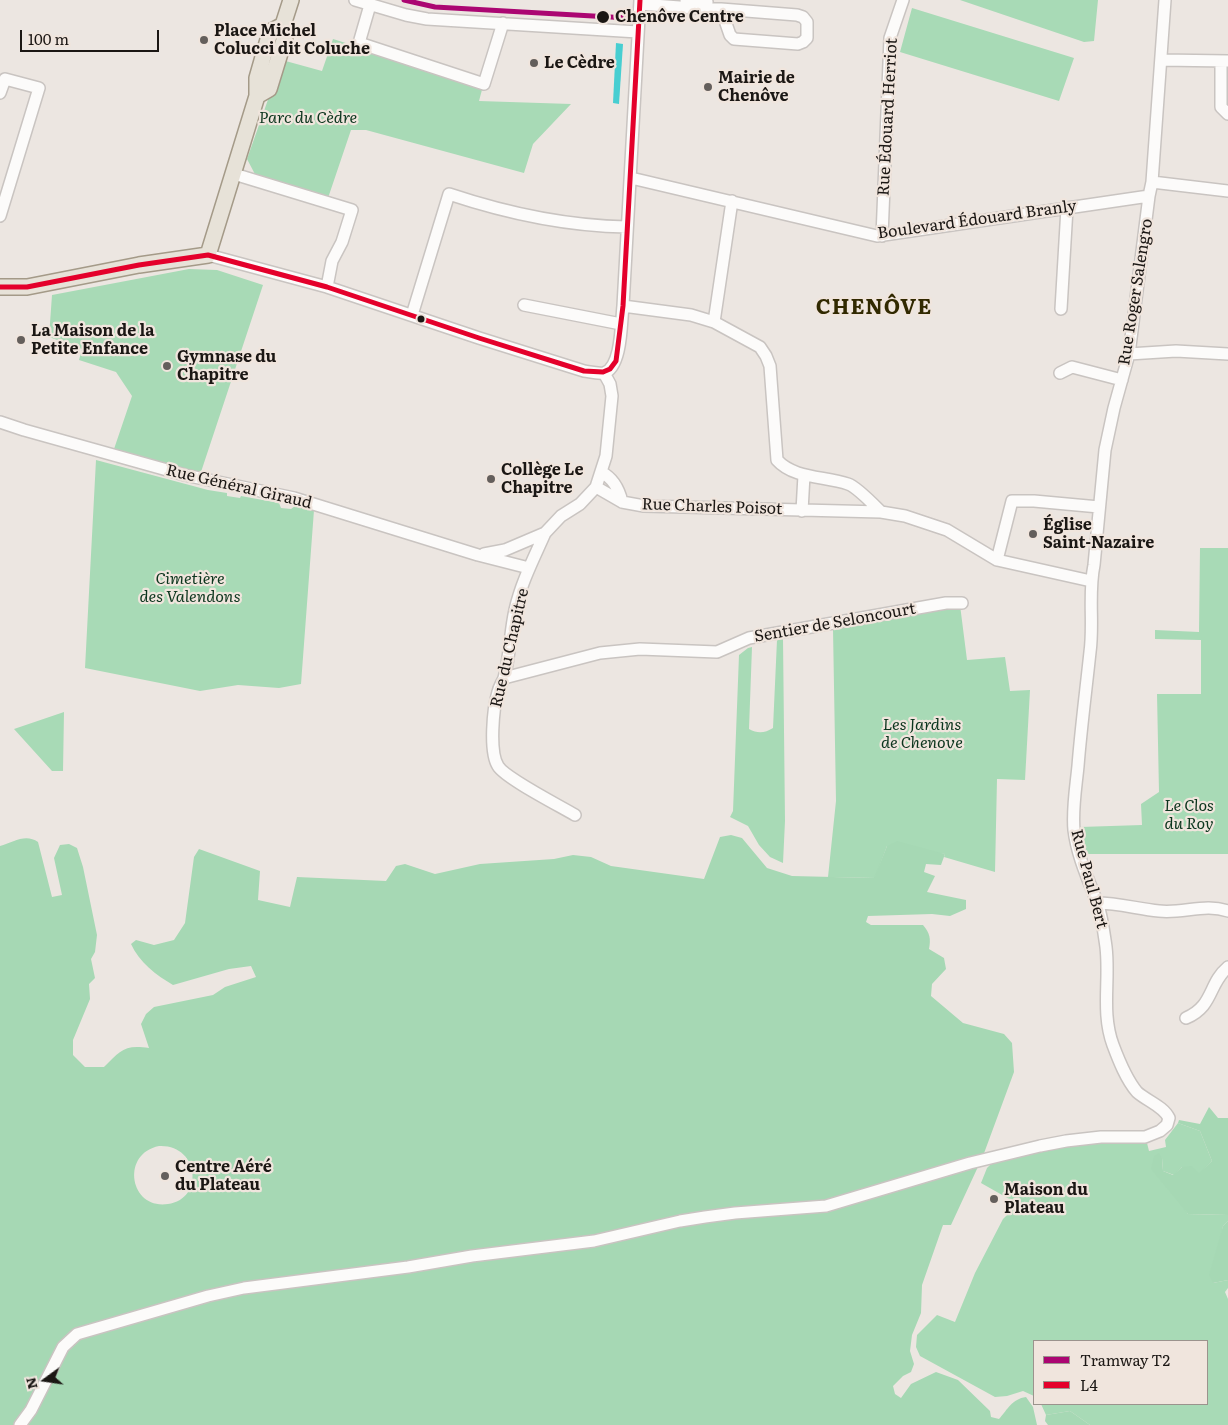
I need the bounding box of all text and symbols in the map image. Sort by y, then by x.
place label: Chenôve Centre [615,7,744,27]
marker: Chenôve Centre [595,9,611,25]
scale bar [22,20,161,52]
place label: Place Michel Colucci dit Coluche [214,21,370,59]
text: 100 m [28,27,69,50]
marker: Place Michel Colucci dit Coluche [198,34,210,46]
street label: Rue Édouard Herriot [874,38,902,196]
place label: Le Cèdre [544,53,615,73]
marker: Le Cèdre [528,57,540,69]
place label: Mairie de Chenôve [718,68,795,106]
marker: Mairie de Chenôve [702,81,714,93]
park label: Parc du Cèdre [259,108,357,128]
street label: Boulevard Édouard Branly [876,197,1078,243]
street label: Rue Roger Salengro [1115,217,1157,367]
district label: CHENÔVE [815,295,933,321]
unlabelled marker [416,314,426,324]
place label: La Maison de la Petite Enfance [31,321,154,359]
marker: La Maison de la Petite Enfance [15,334,27,346]
place label: Gymnase du Chapitre [177,347,276,385]
marker: Gymnase du Chapitre [161,360,173,372]
place label: Collège Le Chapitre [501,460,584,498]
street label: Rue Général Giraud [164,461,314,513]
marker: Collège Le Chapitre [485,473,497,485]
street label: Rue Charles Poisot [641,495,783,519]
place label: Église Saint-Nazaire [1043,515,1154,553]
marker: Église Saint-Nazaire [1027,528,1039,540]
park label: Cimetière des Valendons [140,569,240,607]
street label: Rue du Chapitre [487,586,533,710]
street label: Sentier de Seloncourt [753,599,917,647]
park label: Les Jardins de Chenove [881,715,963,753]
park label: Le Clos du Roy [1164,796,1214,834]
street label: Rue Paul Bert [1067,827,1111,931]
place label: Centre Aéré du Plateau [175,1157,272,1195]
marker: Centre Aéré du Plateau [159,1170,171,1182]
place label: Maison du Plateau [1004,1180,1088,1218]
marker: Maison du Plateau [988,1193,1000,1205]
legend [1033,1340,1208,1405]
text: Tramway T2 [1080,1348,1170,1371]
north arrow [20,1355,70,1405]
text: L4 [1080,1373,1098,1396]
text: N [19,1376,42,1392]

